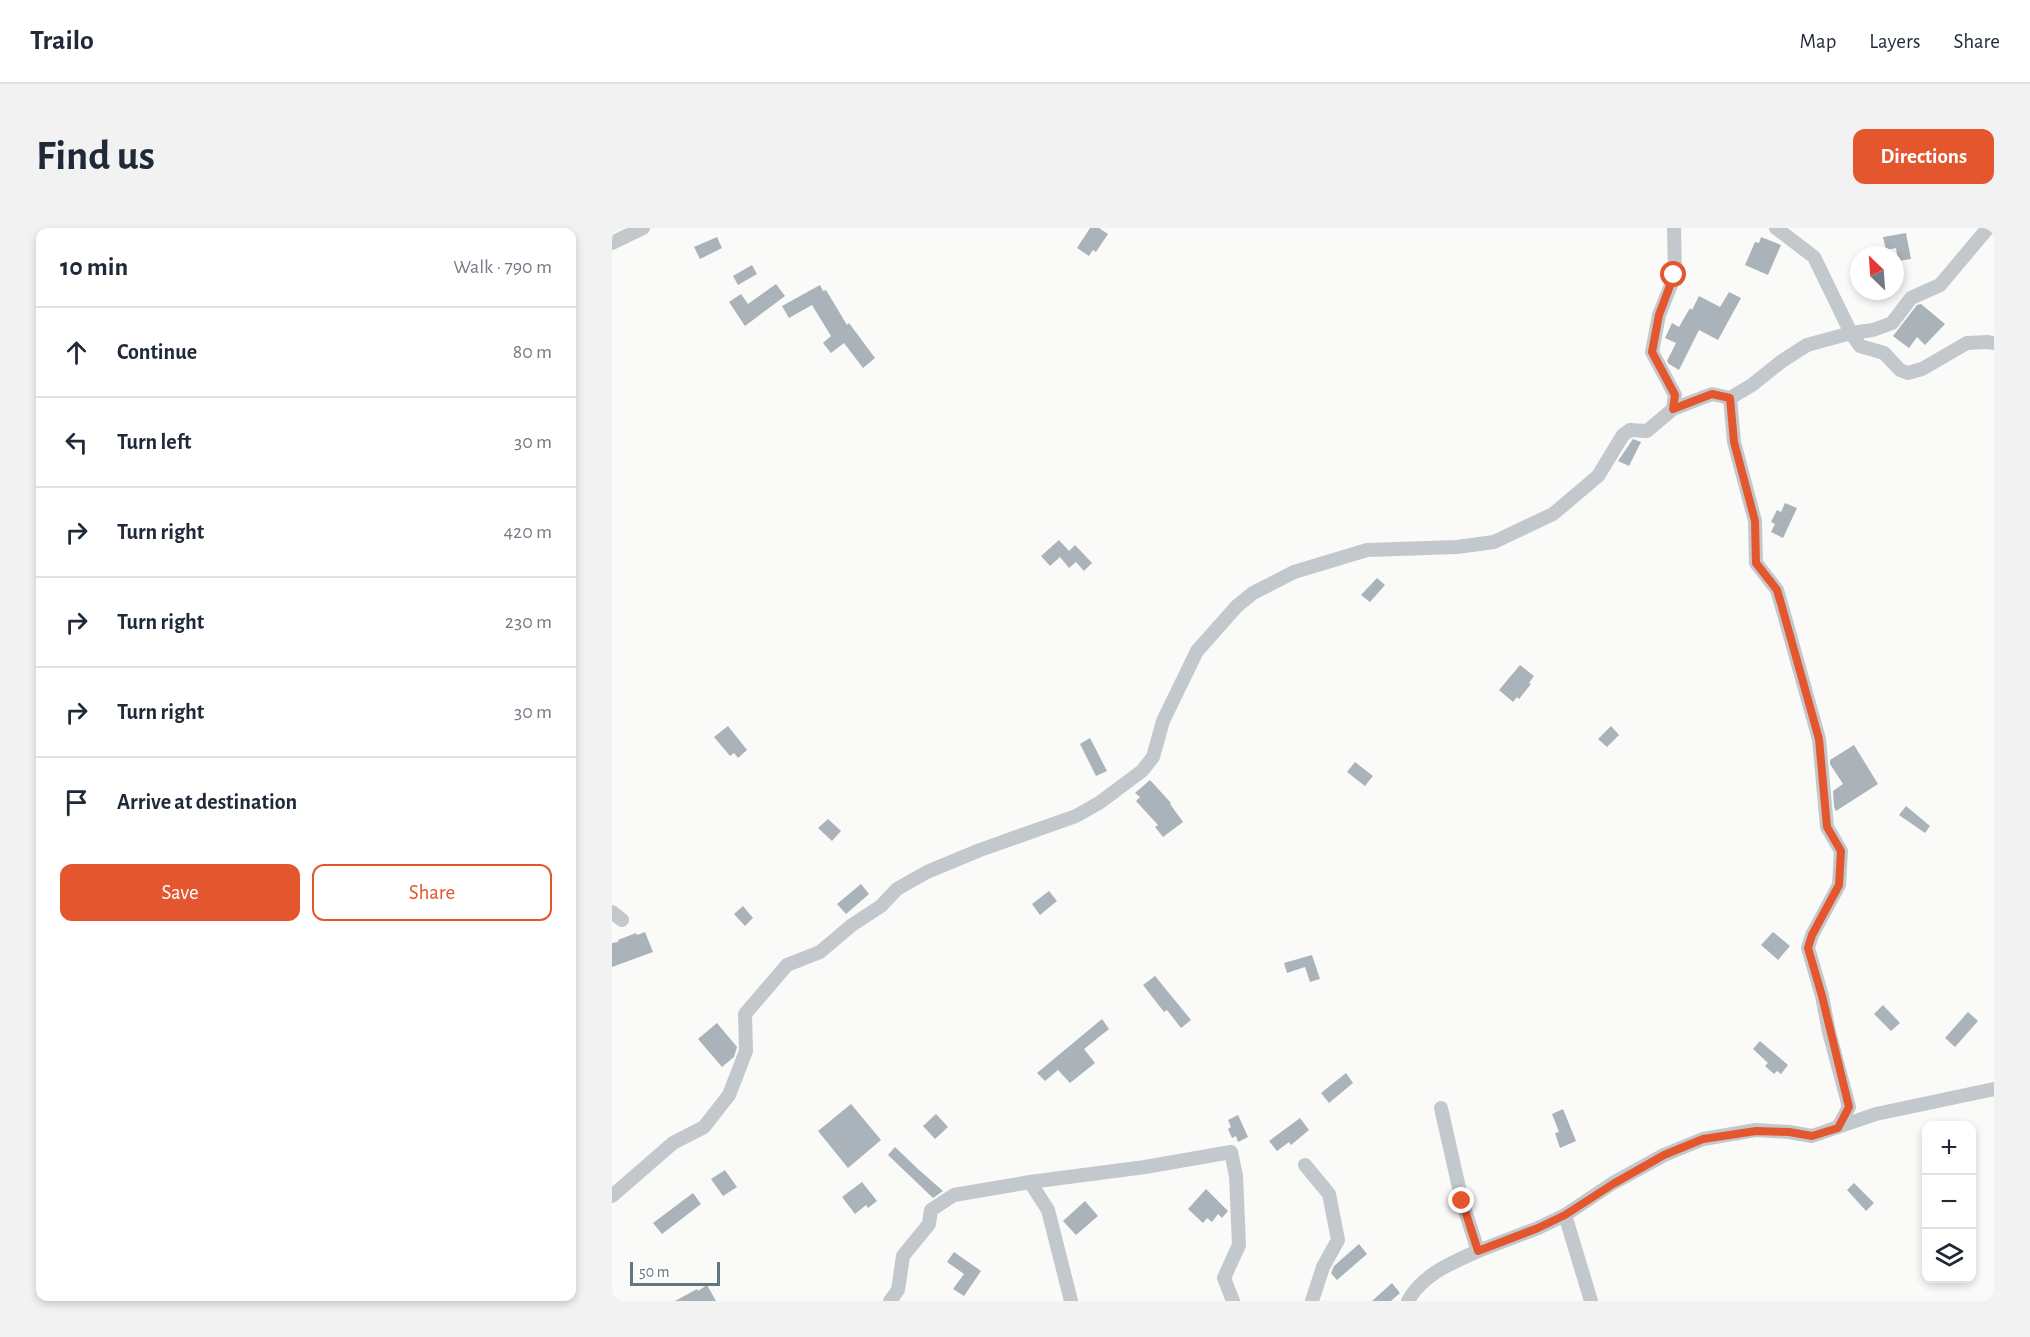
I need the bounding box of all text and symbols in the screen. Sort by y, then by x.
text: Trailo [30,27,94,55]
text: Map [1800,31,1836,52]
text: Layers [1869,31,1920,52]
text: Share [1953,31,2000,52]
button: Directions [1853,129,1994,184]
text: Find us [36,135,155,177]
north arrow [1850,246,1904,300]
text: 10 min [60,254,128,280]
text: Walk · 790 m [453,257,552,277]
route start [1660,261,1686,287]
icon: ahead [60,336,93,369]
text: Continue [117,341,197,363]
text: 80 m [513,342,552,362]
icon: left [60,426,93,459]
text: Turn left [117,431,191,453]
text: 30 m [514,432,552,452]
icon: right [60,516,93,549]
text: Turn right [117,521,204,543]
text: 420 m [503,522,552,542]
icon: right [60,606,93,639]
text: Turn right [117,611,204,633]
text: 230 m [505,612,552,632]
icon: right [60,696,93,729]
text: Turn right [117,701,204,723]
text: 30 m [514,702,552,722]
icon: arrive [60,786,93,819]
text: Arrive at destination [117,791,297,813]
button: Save [60,864,300,921]
button: Share [312,864,552,921]
map controls [1922,1121,1976,1283]
button: + [1922,1121,1976,1175]
button: − [1922,1175,1976,1229]
route end [1448,1187,1474,1213]
button: layers [1922,1229,1976,1283]
scale bar [630,1259,720,1286]
text: 50 m [639,1264,670,1280]

